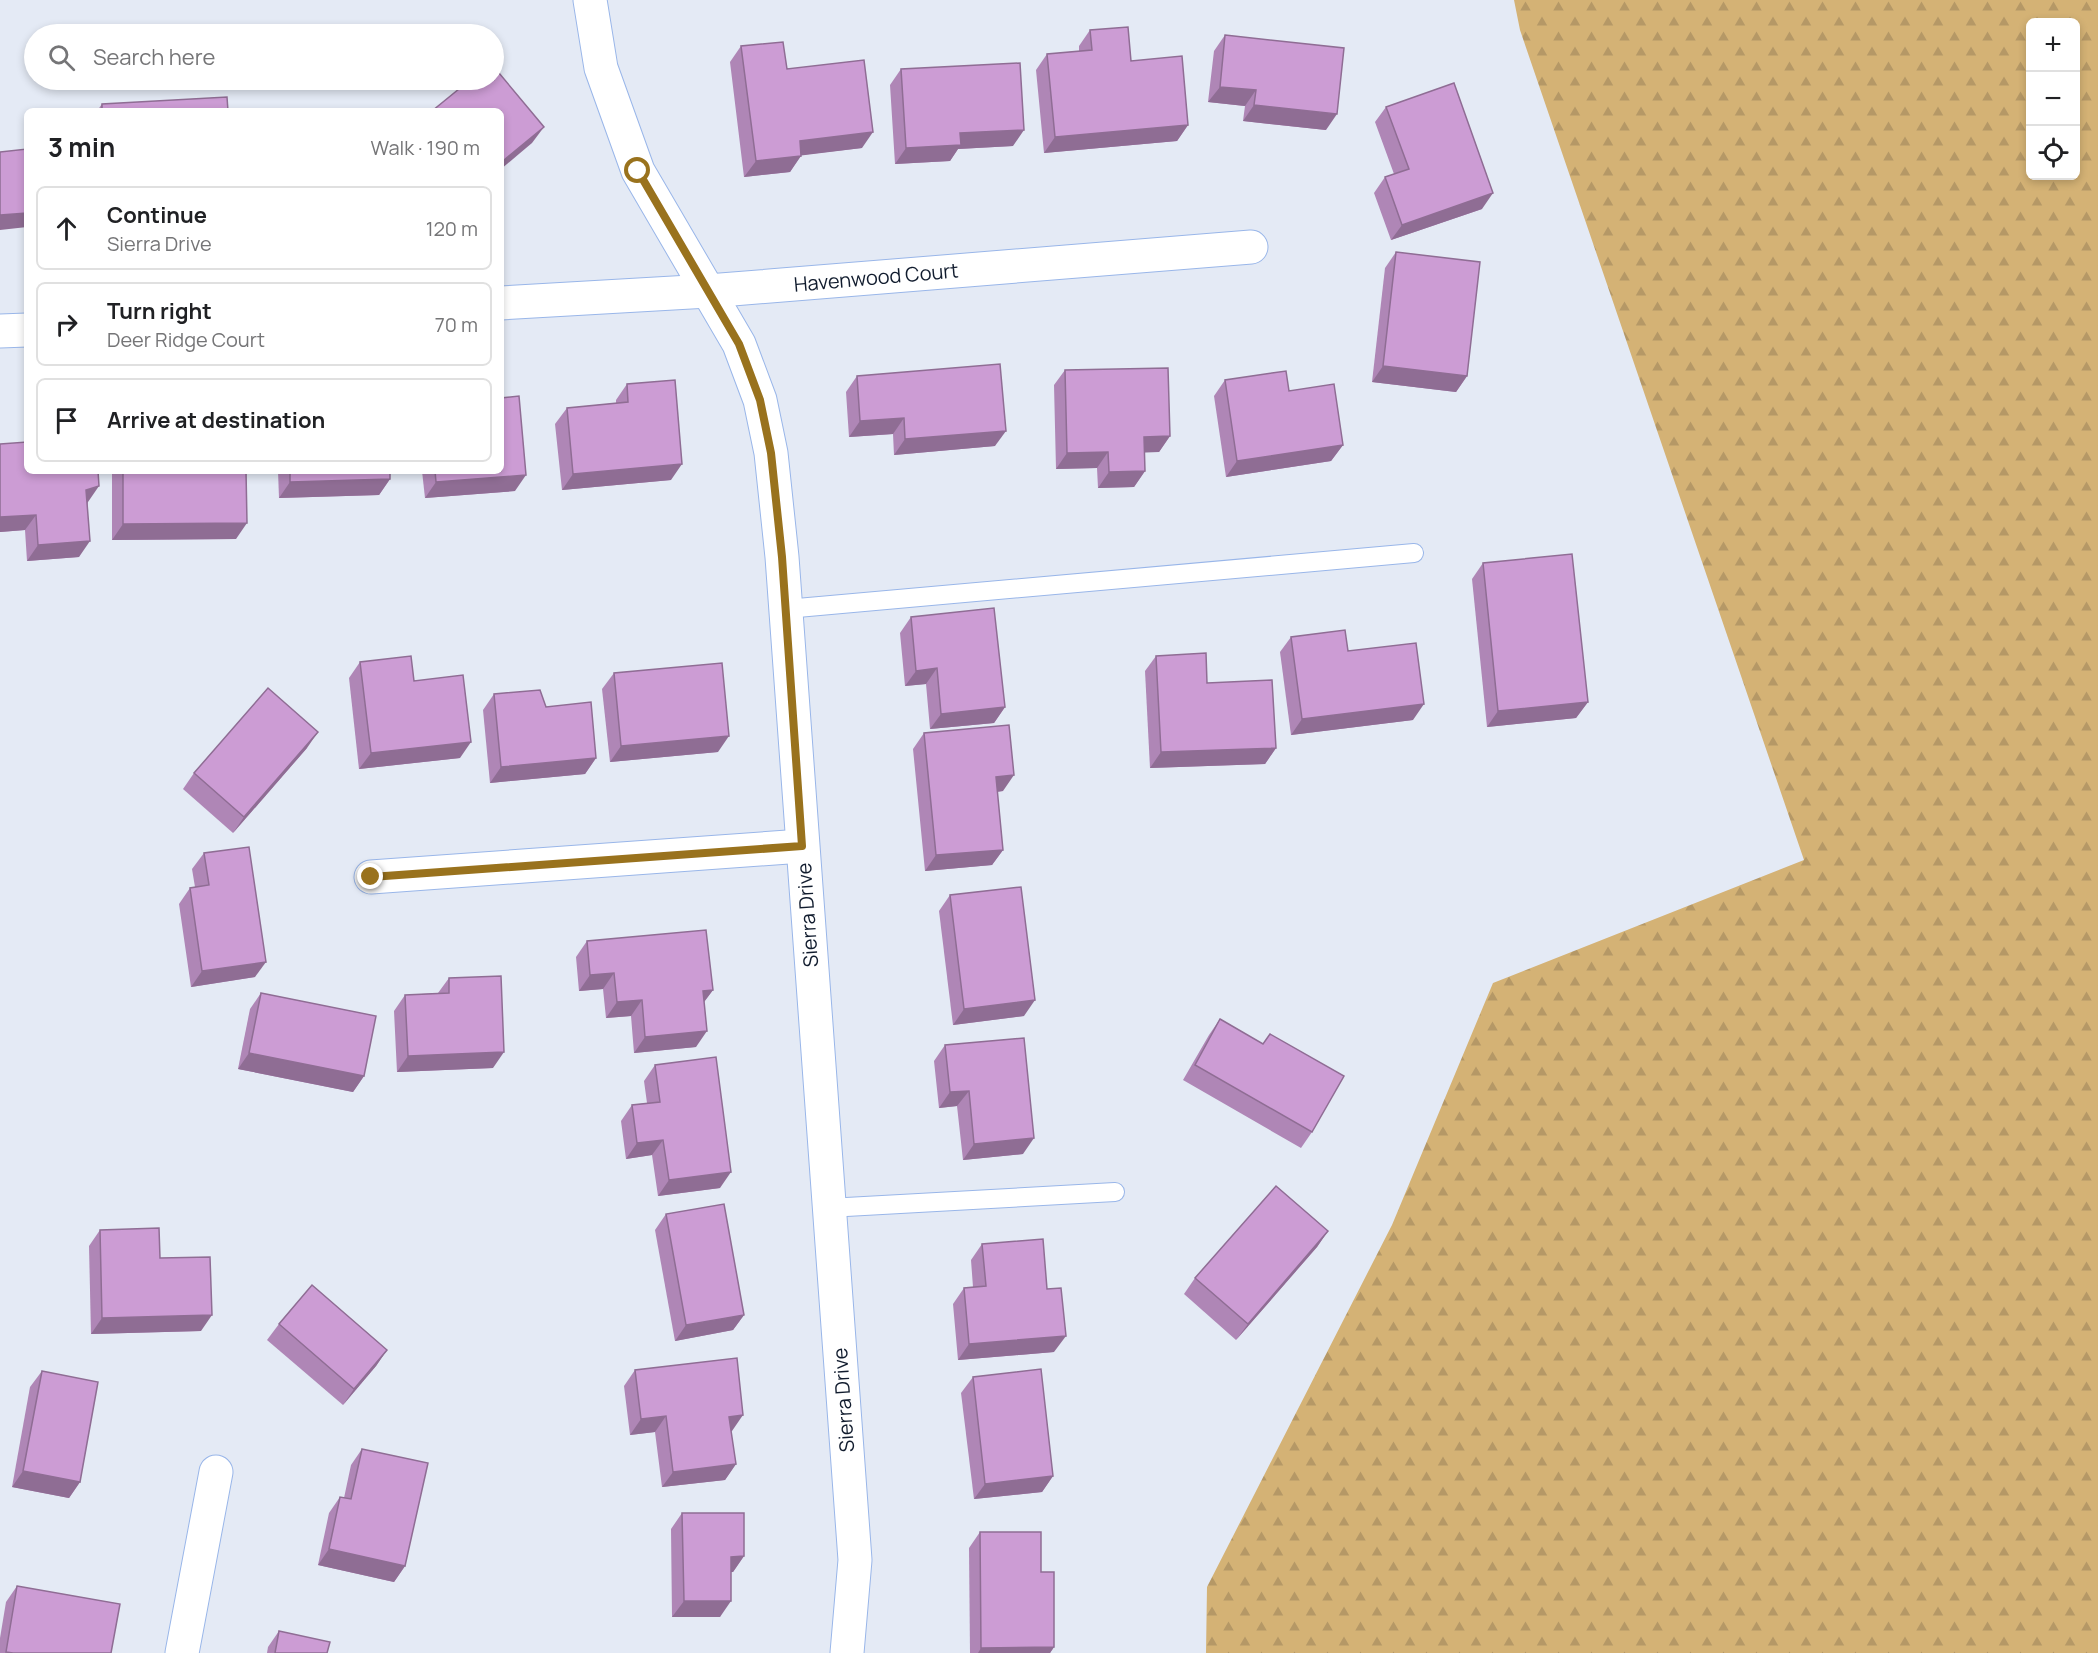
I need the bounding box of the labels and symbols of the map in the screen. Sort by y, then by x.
route start [624,157,650,183]
street label: Havenwood Court [793,256,959,298]
street label: Sierra Drive [790,862,824,968]
route end [357,863,383,889]
street label: Sierra Drive [826,1347,860,1453]

